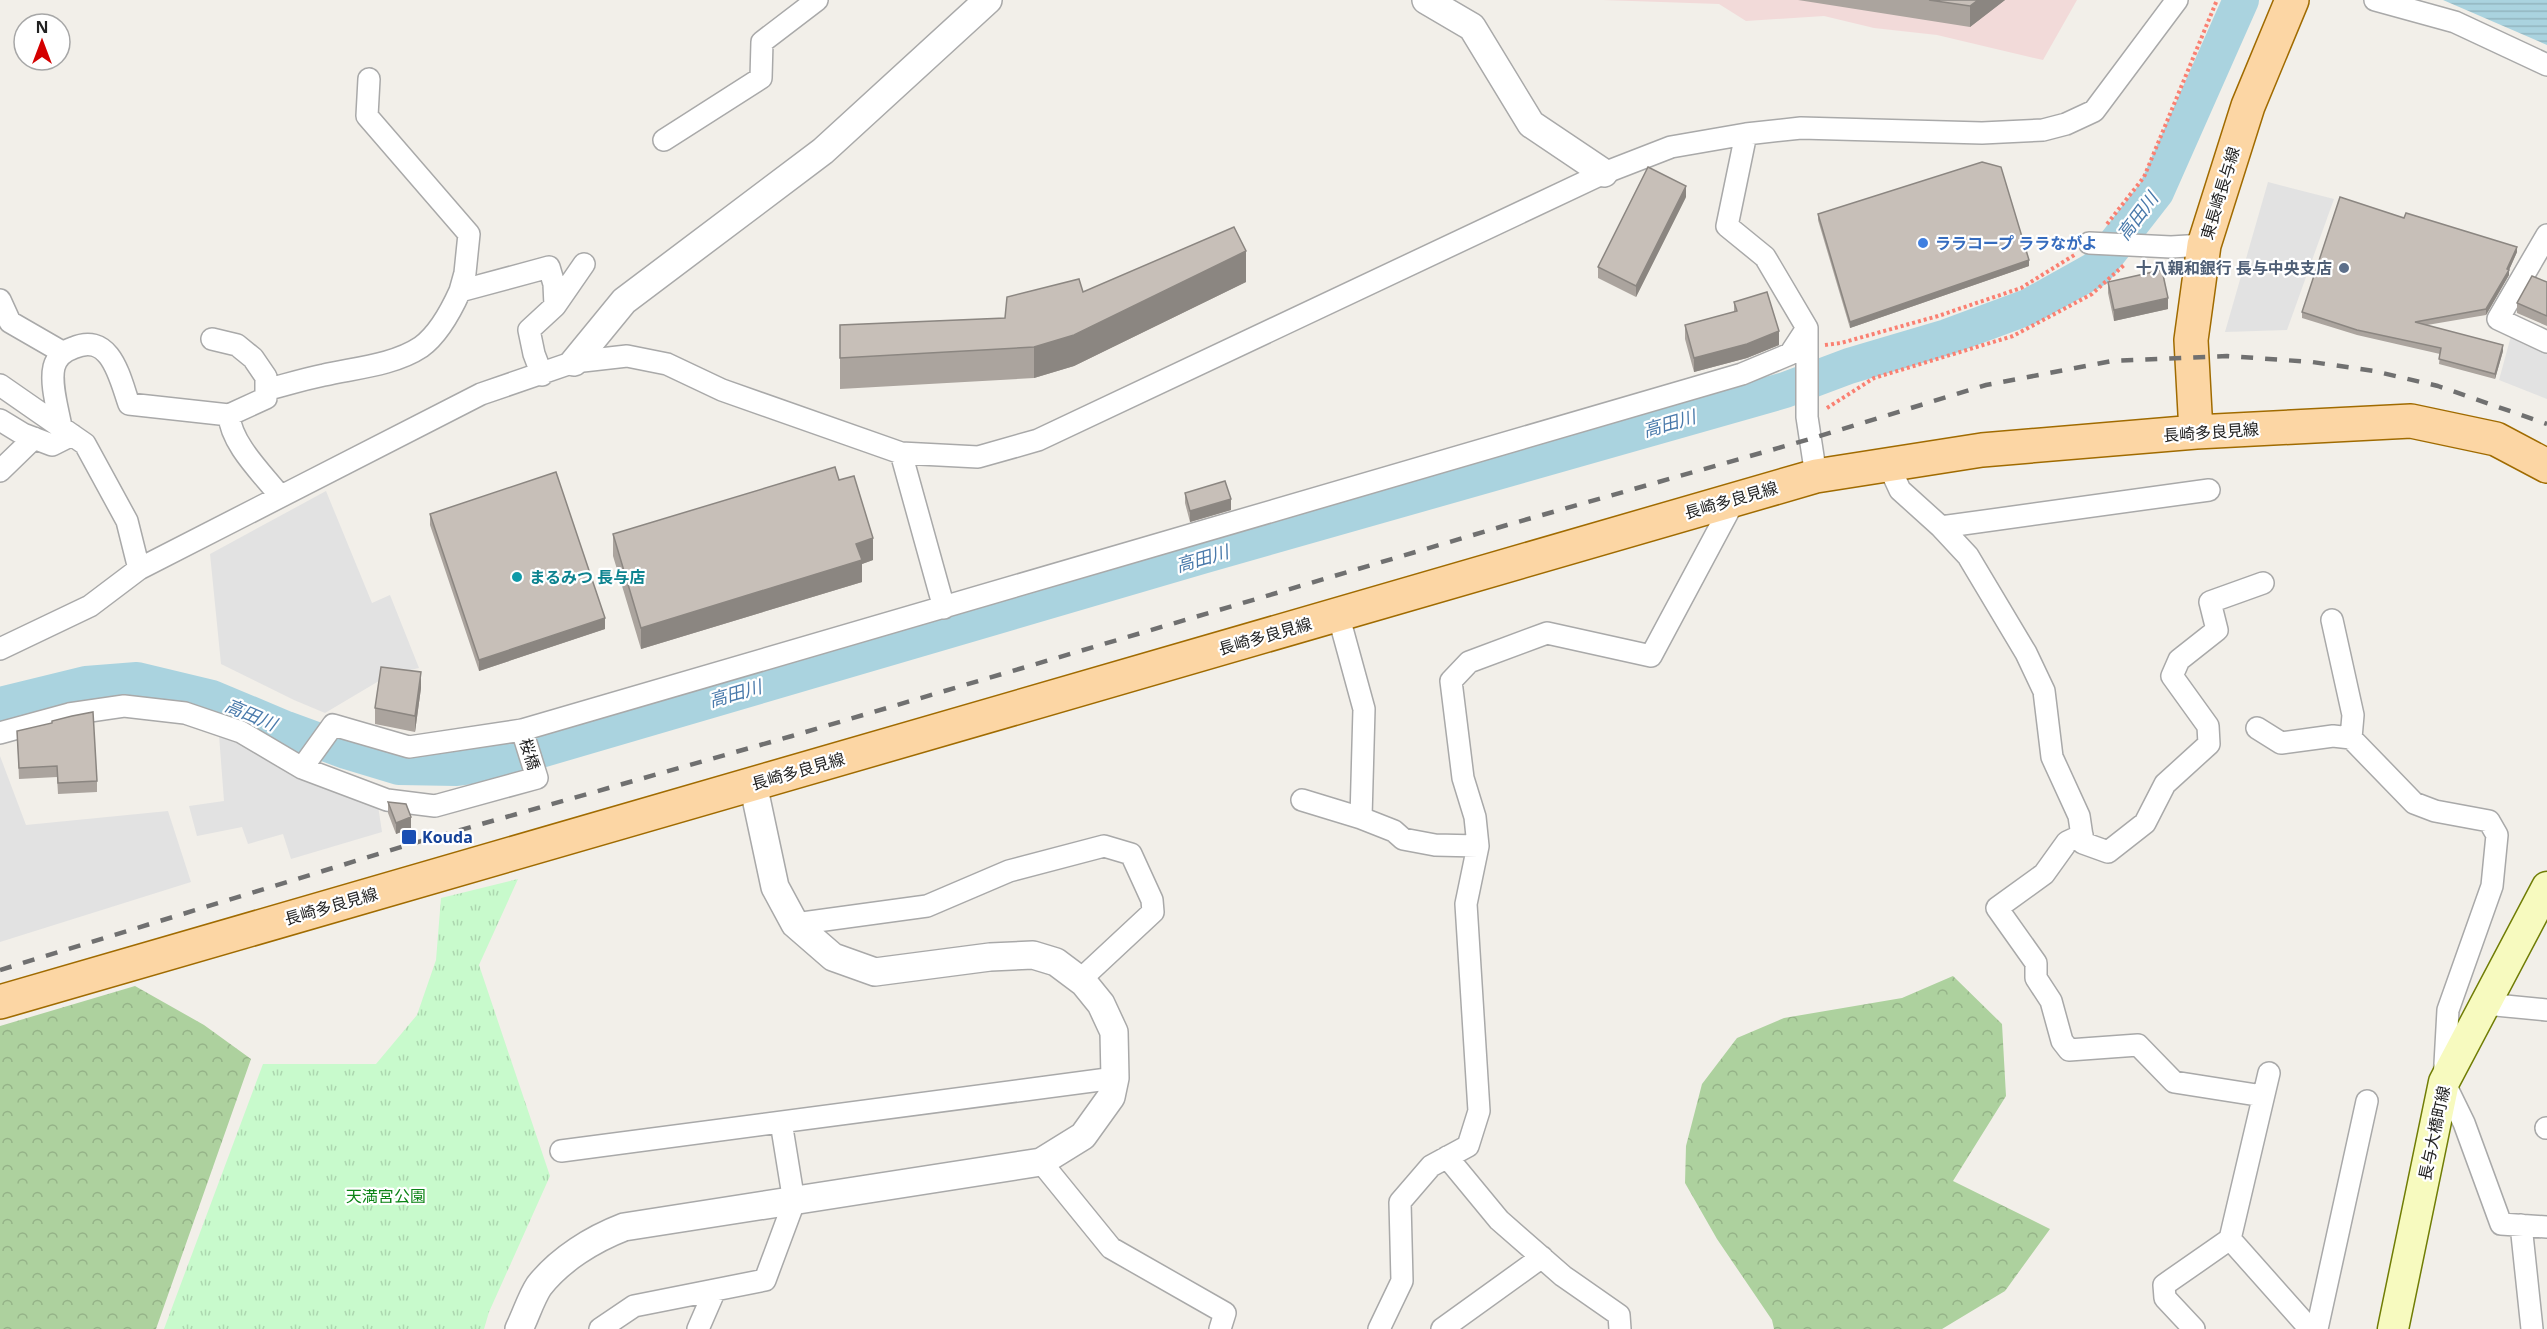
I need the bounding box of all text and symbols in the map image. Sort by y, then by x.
north arrow [12,12,72,72]
text: N [35,16,49,38]
street label: 東長崎長与線 [2195,144,2245,242]
water label: 高田川 [2111,186,2164,245]
place label: ララコープ ララながよ [1935,232,2097,254]
marker: ララコープ ララながよ [1916,236,1930,250]
place label: 十八親和銀行 長与中央支店 [2136,257,2332,279]
marker: 十八親和銀行 長与中央支店 [2337,261,2351,275]
water label: 高田川 [1640,403,1700,442]
street label: 長崎多良見線 [2162,418,2260,446]
street label: 長崎多良見線 [1682,476,1780,524]
water label: 高田川 [1173,538,1233,577]
place label: まるみつ 長与店 [529,566,645,588]
marker: まるみつ 長与店 [510,570,524,584]
street label: 長崎多良見線 [1216,612,1314,660]
water label: 高田川 [706,673,766,712]
water label: 高田川 [221,692,282,736]
street label: 桜橋 [515,735,545,773]
street label: 長崎多良見線 [749,747,847,795]
place label: Kouda [422,826,473,848]
marker: Kouda [400,828,418,846]
street label: 長崎多良見線 [282,882,380,930]
street label: 長与大橋町線 [2413,1084,2455,1182]
park label: 天満宮公園 [346,1185,426,1207]

